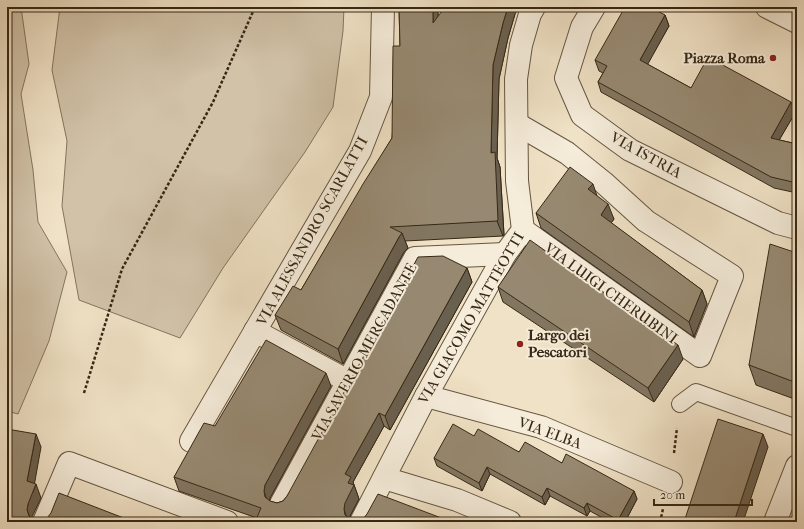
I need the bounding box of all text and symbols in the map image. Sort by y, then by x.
place label: Piazza Roma [684,49,766,67]
marker: Piazza Roma [768,53,778,63]
street label: VIA ISTRIA [606,128,685,182]
street label: VIA ALESSANDRO SCARLATTI [252,133,372,330]
street label: VIA GIACOMO MATTEOTTI [414,229,528,408]
street label: VIA LUIGI CHERUBINI [540,238,681,347]
street label: VIA SAVERIO MERCADANTE [307,260,420,445]
place label: Largo dei Pescatori [528,326,590,361]
marker: Largo dei Pescatori [515,339,525,349]
street label: VIA ELBA [515,413,584,453]
scale bar [654,481,752,507]
text: 20 m [660,488,685,502]

